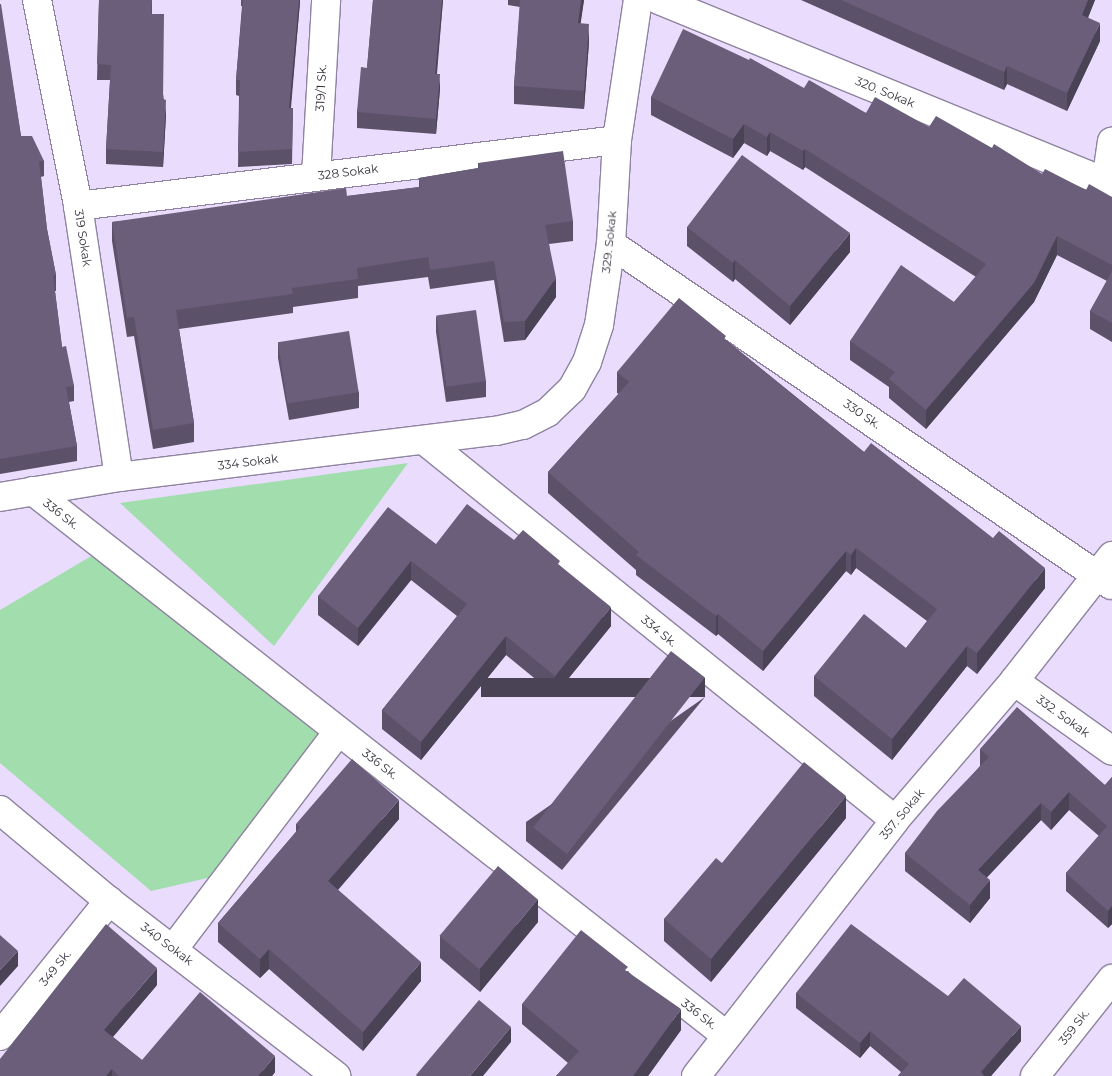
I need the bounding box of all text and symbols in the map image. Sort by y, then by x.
street label: 319/1 Sk. [313,64,329,112]
street label: 320. Sokak [853,73,917,111]
street label: 328 Sokak [317,161,379,183]
street label: 319 Sokak [71,208,95,268]
street label: 329. Sokak [599,210,619,274]
street label: 330 Sk. [841,396,883,432]
street label: 334 Sokak [217,451,279,473]
street label: 336 Sk. [40,496,82,532]
street label: 334 Sk. [638,612,680,650]
street label: 332. Sokak [1034,692,1092,740]
street label: 336 Sk. [359,746,401,782]
street label: 357. Sokak [877,786,927,842]
street label: 340 Sokak [138,920,196,968]
street label: 349 Sk. [36,947,74,989]
street label: 336 Sk. [678,996,720,1032]
street label: 359 Sk. [1056,1006,1092,1048]

